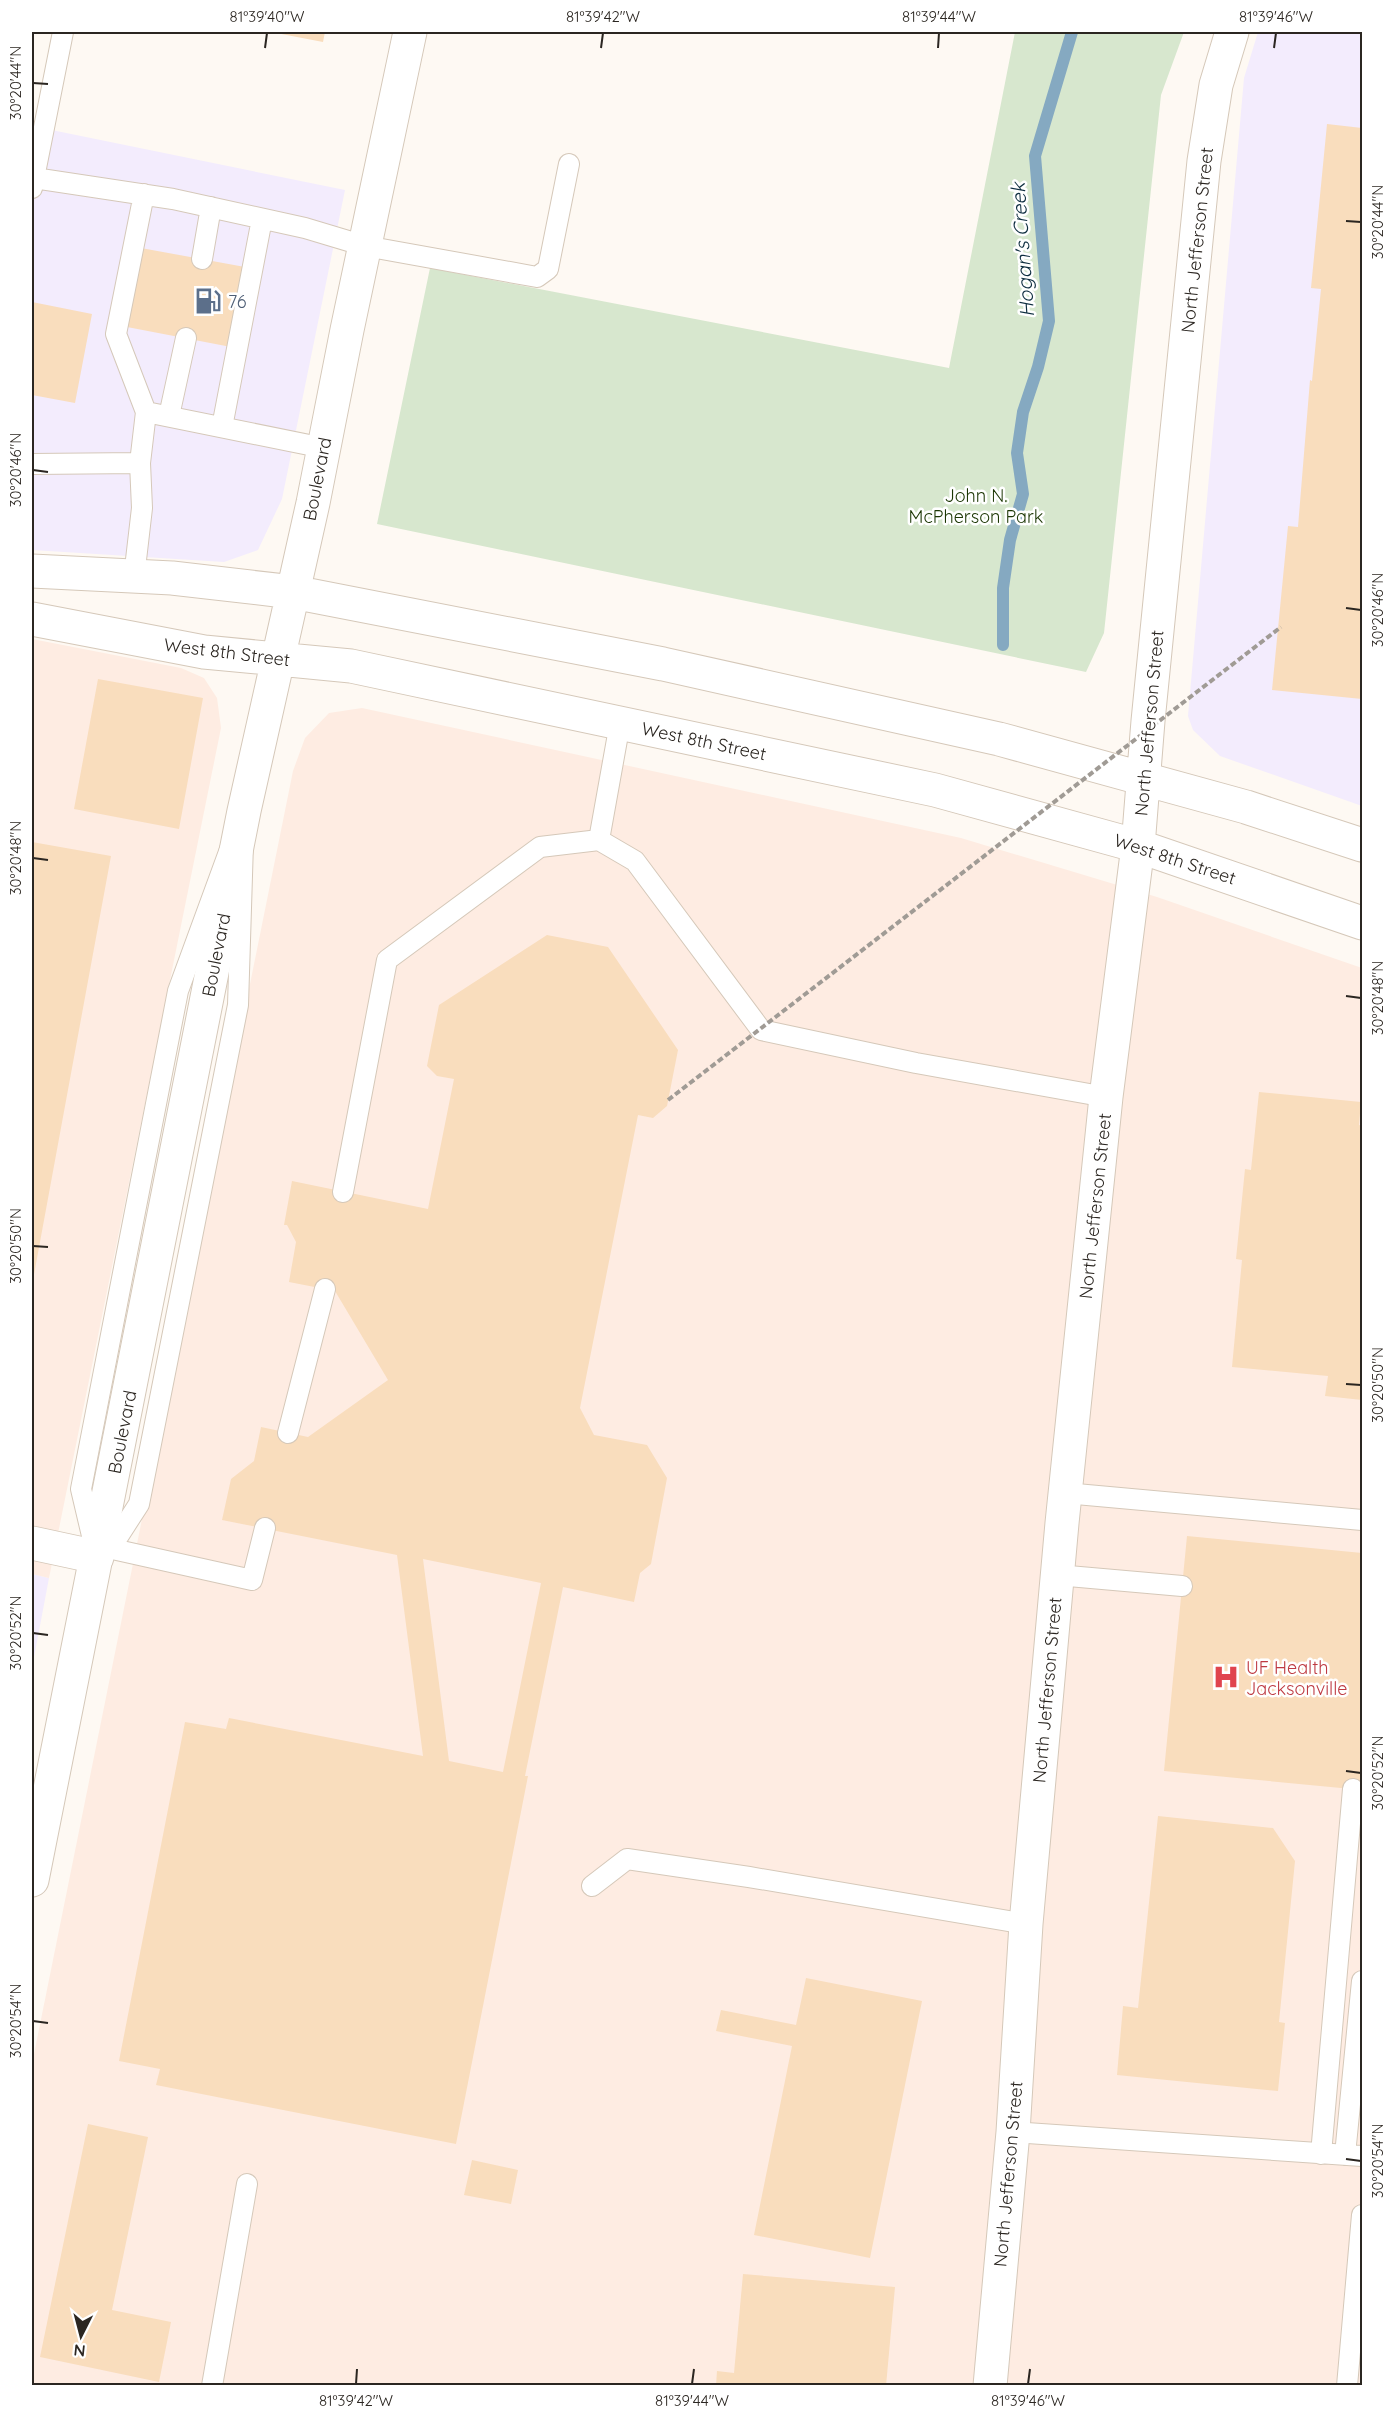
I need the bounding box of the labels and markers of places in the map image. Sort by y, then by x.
fuel station icon: 76 [193,286,223,316]
place label: 76 [228,290,247,313]
place label: UF Health Jacksonville [1246,1656,1347,1700]
hospital icon: UF Health Jacksonville [1211,1662,1241,1692]

